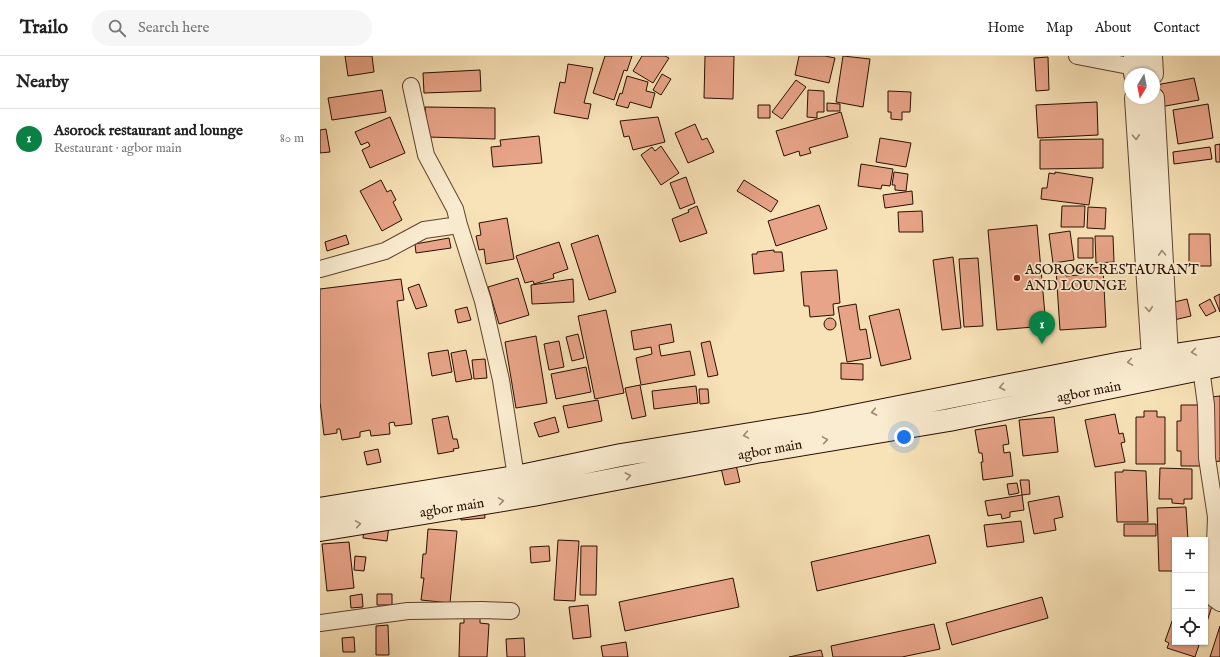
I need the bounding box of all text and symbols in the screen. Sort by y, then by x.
search box [92,10,372,46]
text: Trailo [20,16,68,40]
icon: search [106,17,128,39]
text: Search here [138,18,209,37]
text: Home [988,19,1024,37]
text: Map [1046,19,1073,37]
text: About [1095,19,1131,37]
text: Contact [1153,19,1200,37]
north arrow [1124,68,1160,104]
text: Nearby [16,72,69,93]
text: Asorock restaurant and lounge [54,121,243,140]
text: 1 [27,130,31,147]
text: 80 m [280,130,304,147]
one-way arrow [1132,134,1141,140]
text: Restaurant · agbor main [54,140,182,157]
one-way arrow [1157,250,1166,256]
place label: ASOROCK RESTAURANT AND LOUNGE [1024,261,1199,295]
marker: ASOROCK RESTAURANT AND LOUNGE [1012,273,1022,283]
one-way arrow [1144,306,1153,312]
pin: 1 [1029,311,1055,344]
one-way arrow [1191,347,1197,356]
one-way arrow [1126,357,1133,366]
street label: agbor main [1055,377,1123,407]
one-way arrow [999,383,1005,391]
one-way arrow [871,407,877,416]
your location [894,427,914,447]
one-way arrow [743,430,750,439]
street label: agbor main [736,435,804,464]
one-way arrow [822,436,828,445]
one-way arrow [625,472,631,481]
street label: agbor main [419,494,486,522]
one-way arrow [498,497,504,505]
one-way arrow [355,520,362,528]
map controls [1172,537,1208,645]
button: + [1172,537,1208,573]
button: − [1172,573,1208,609]
button: locate [1172,609,1208,645]

